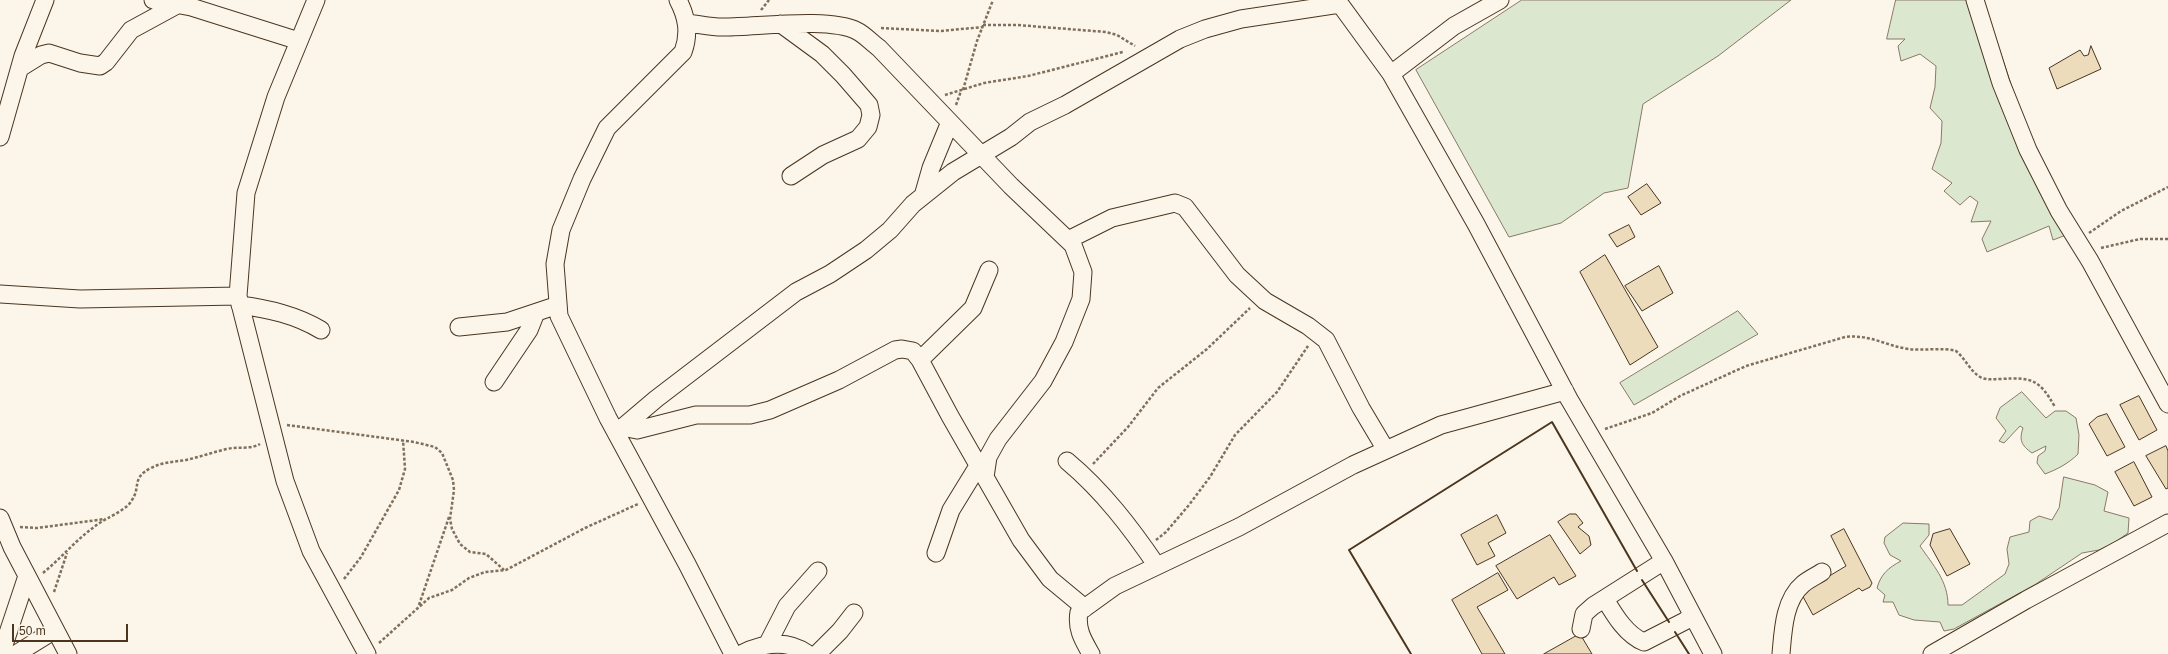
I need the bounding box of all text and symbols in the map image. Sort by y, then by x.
scale bar [14,616,130,642]
text: 50 m [19,624,46,638]

